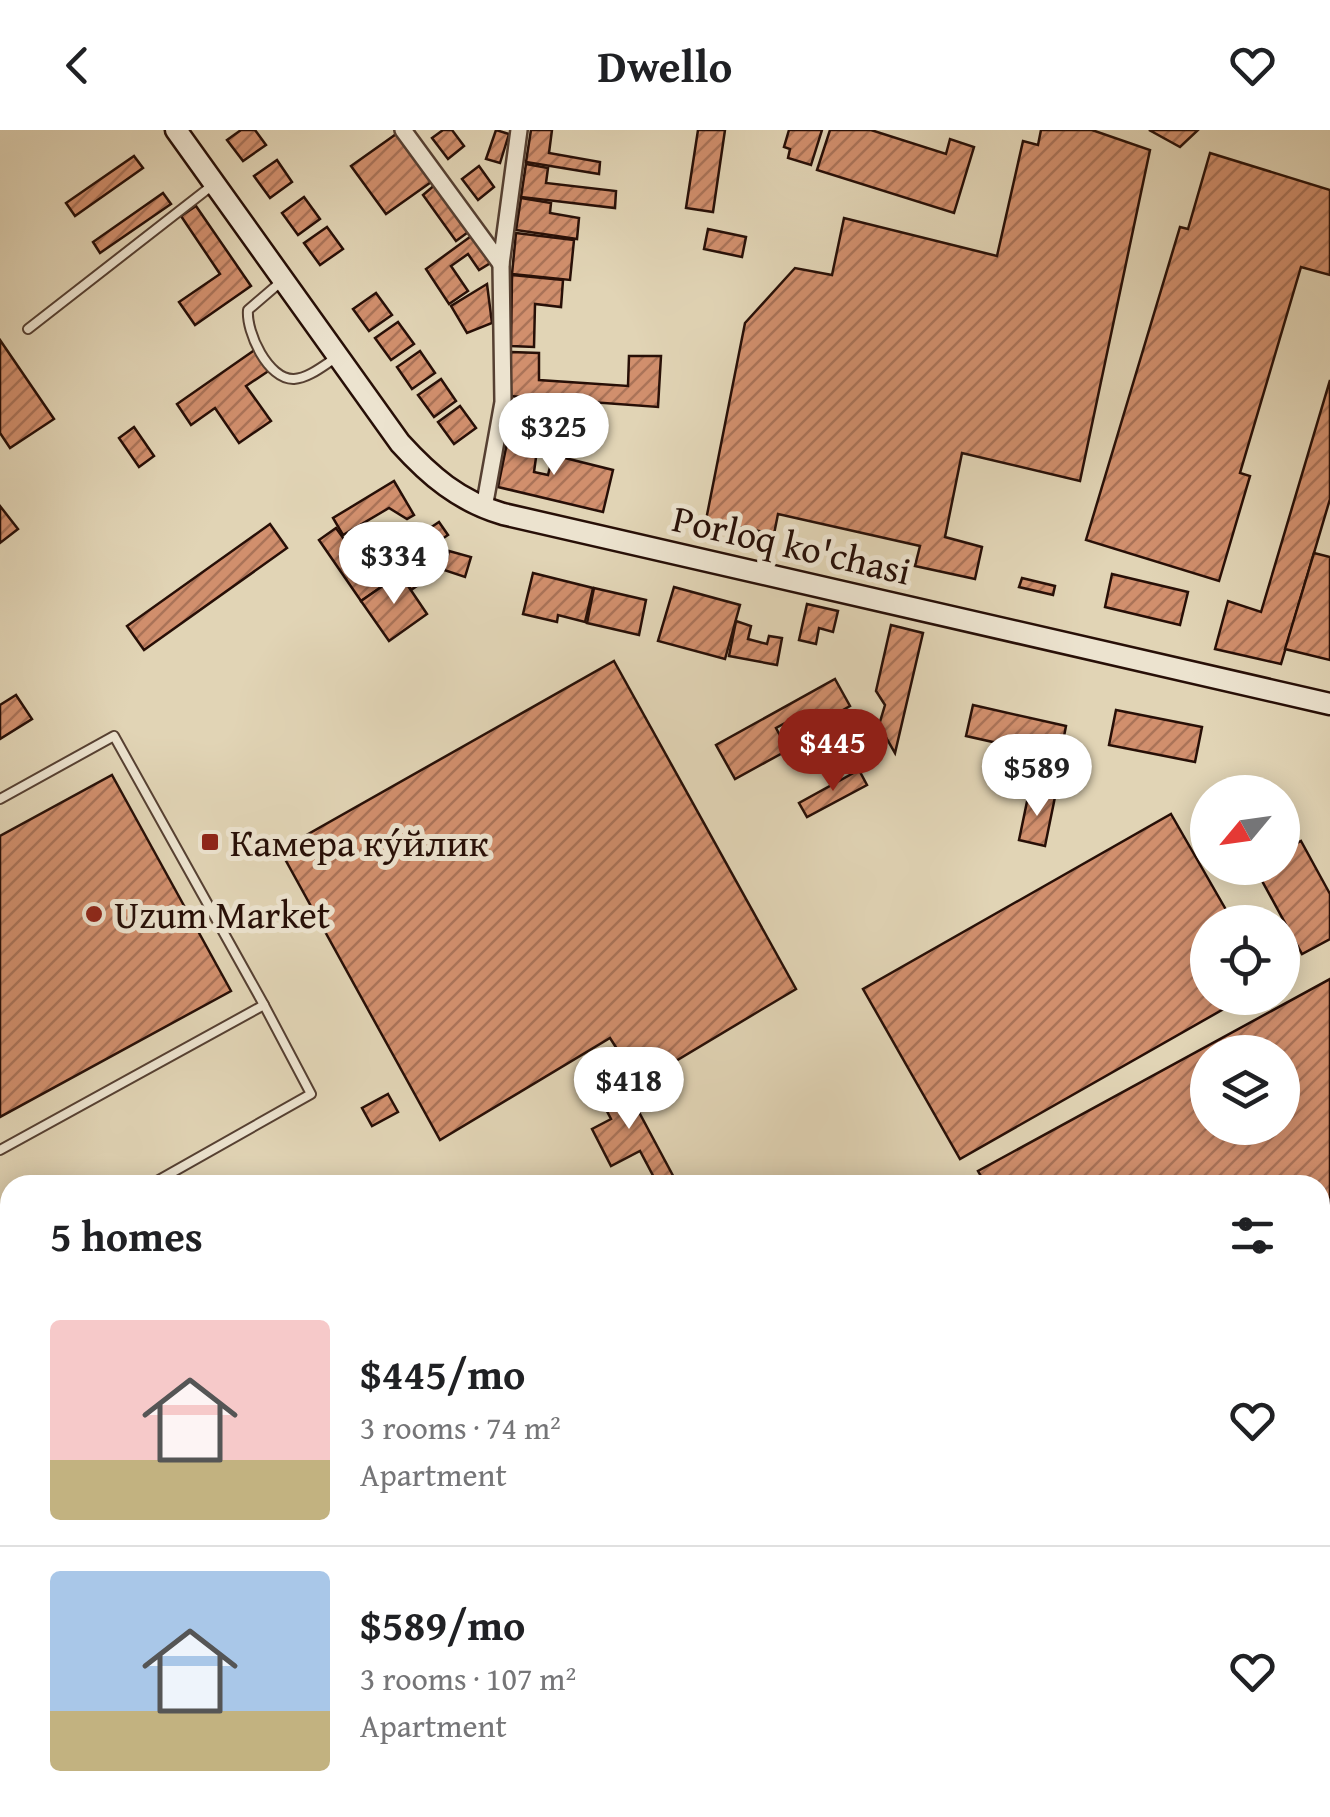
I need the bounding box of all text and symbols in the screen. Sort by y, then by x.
text: Dwello [598,33,732,98]
icon: back [50,38,105,93]
icon: heart [1225,38,1280,93]
pin: $325 [495,393,613,478]
text: $325 [521,402,587,449]
street label: Porloq ko'chasi [667,489,917,599]
pin: $334 [335,522,453,607]
text: $334 [361,531,427,578]
pin: $445 [774,709,892,794]
text: $445 [800,718,866,765]
pin: $589 [978,734,1096,819]
text: $589 [1004,743,1070,790]
north arrow [1190,775,1300,885]
map controls [1190,775,1300,1145]
place label: Камера ку́йлик [230,814,489,870]
marker: Камера ку́йлик [199,831,221,853]
place label: Uzum Market [114,886,330,942]
marker: Uzum Market [83,903,105,925]
button: locate [1190,905,1300,1015]
button: layers [1190,1035,1300,1145]
pin: $418 [570,1047,688,1132]
text: $418 [596,1056,662,1103]
text: 5 homes [50,1205,203,1266]
icon: filters [1225,1208,1280,1263]
text: $445/mo [360,1343,525,1404]
icon: home [130,1360,250,1480]
icon: heart [1225,1393,1280,1448]
text: 3 rooms · 74 m² [360,1404,561,1451]
text: Apartment [360,1451,507,1498]
text: $589/mo [360,1594,525,1655]
icon: home [130,1611,250,1731]
icon: heart [1225,1644,1280,1699]
text: 3 rooms · 107 m² [360,1655,576,1702]
text: Apartment [360,1702,507,1749]

